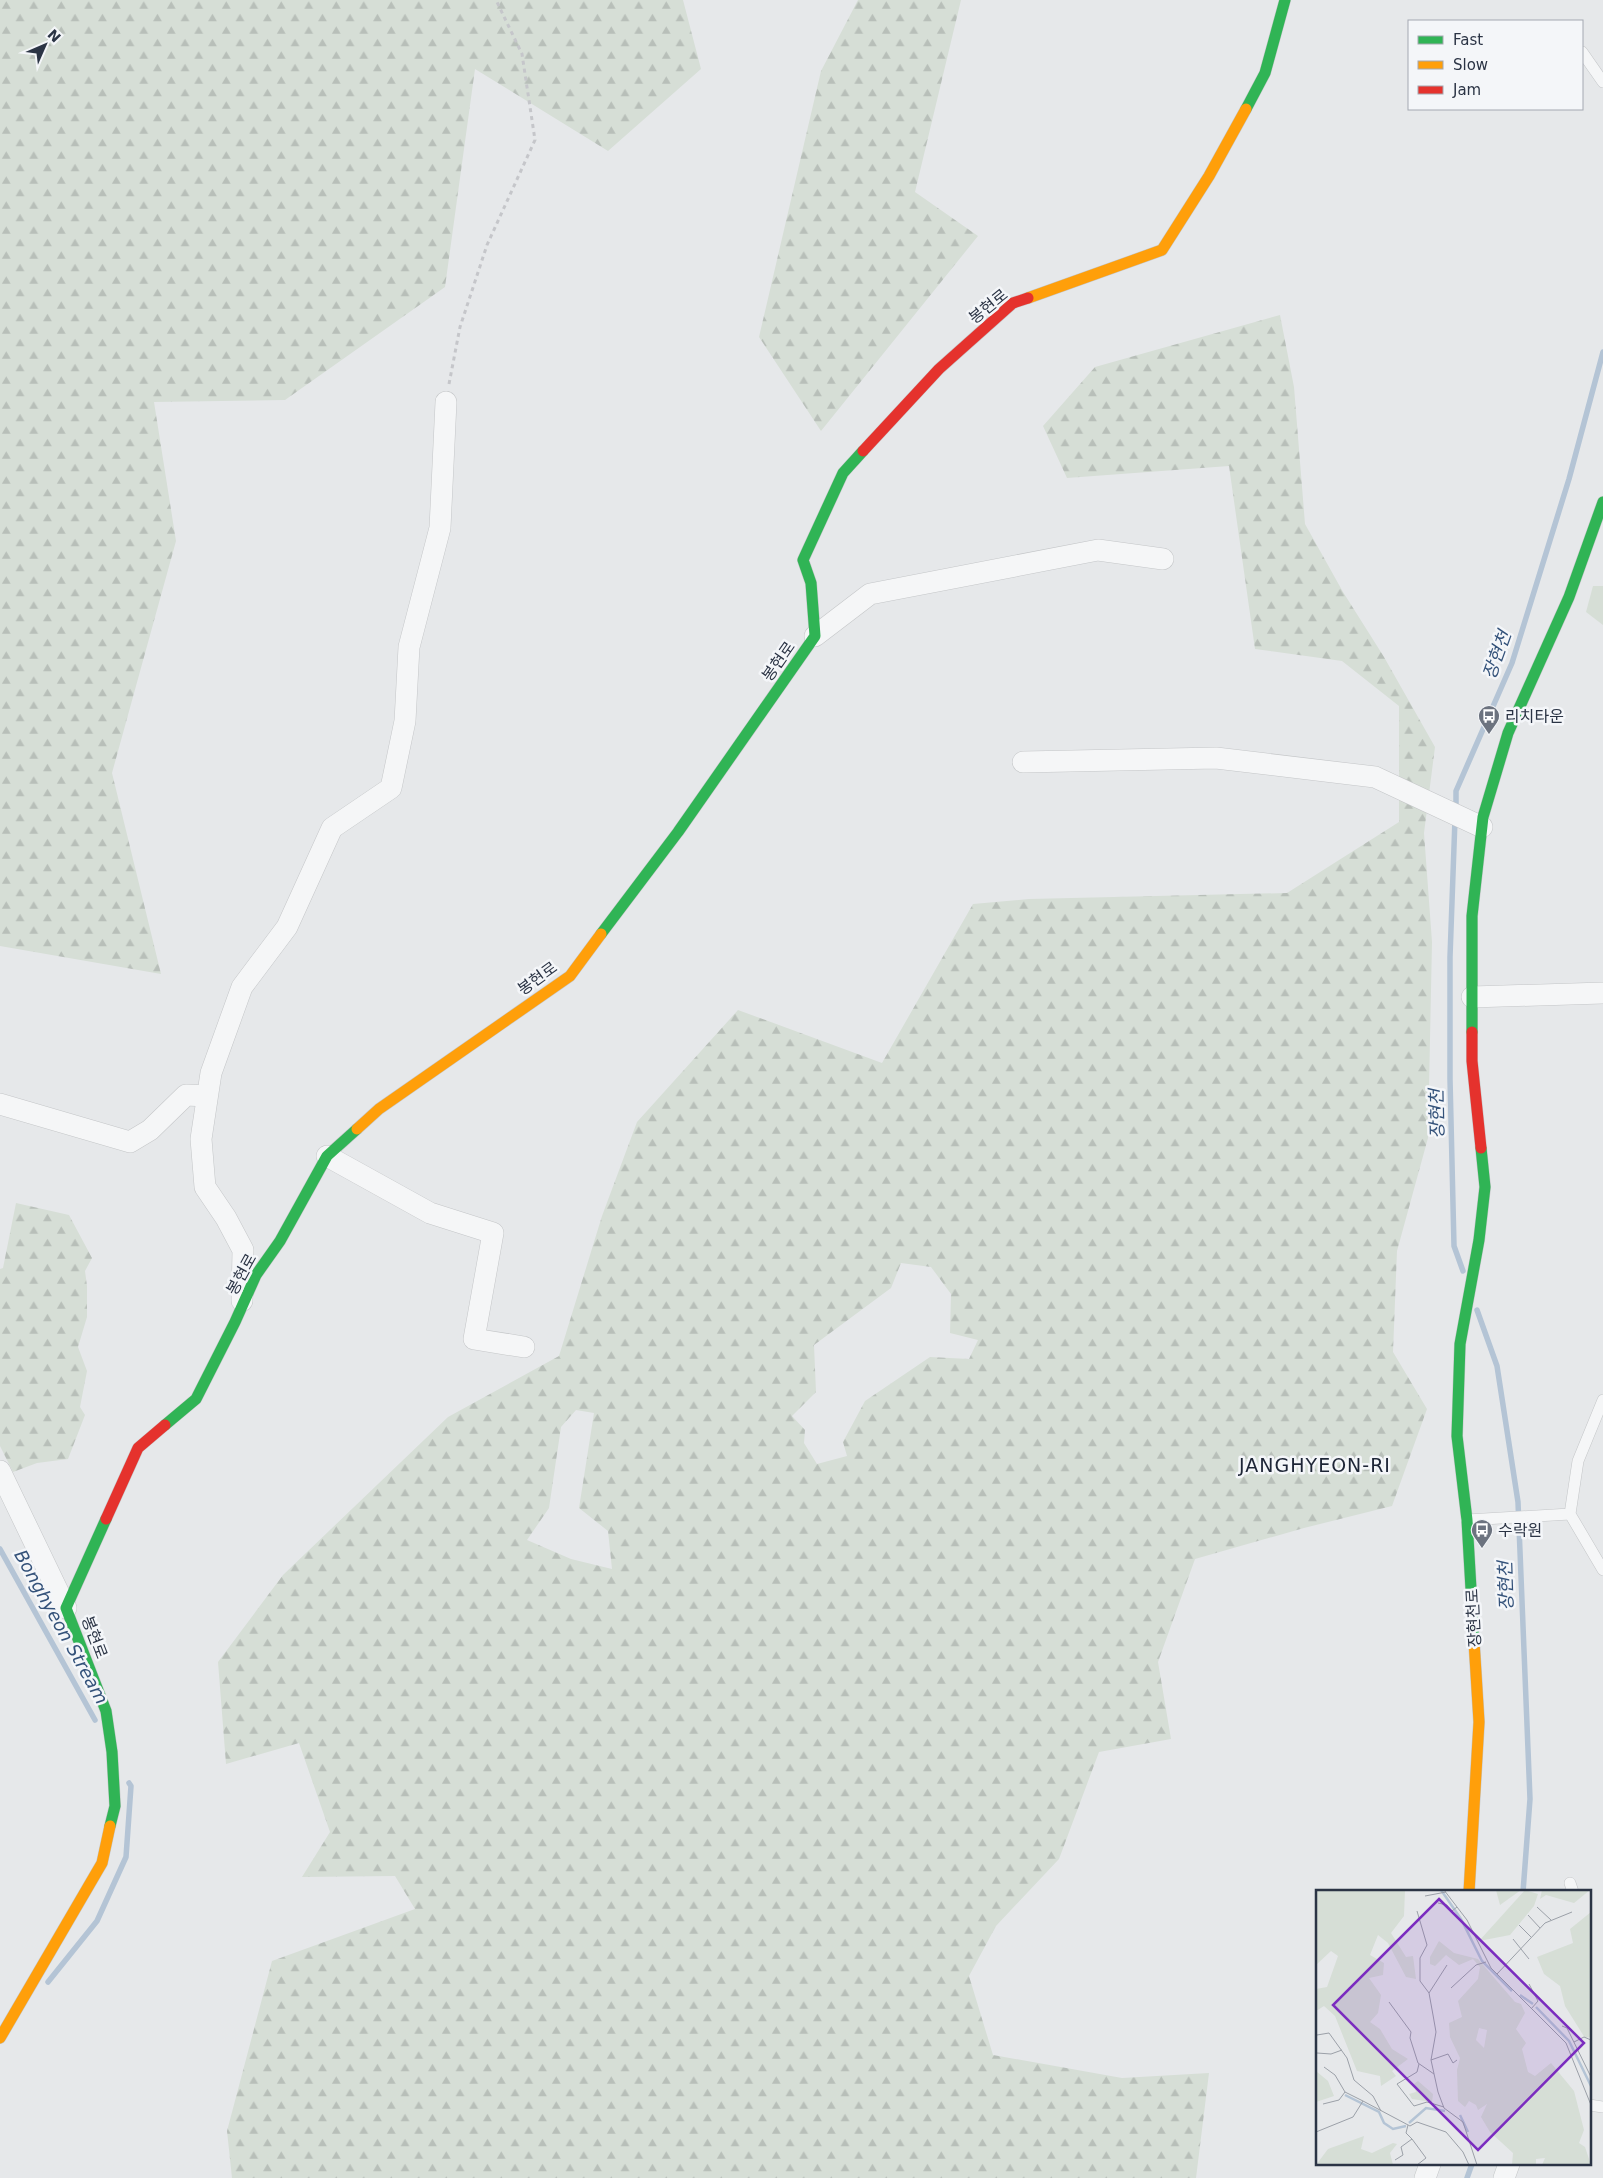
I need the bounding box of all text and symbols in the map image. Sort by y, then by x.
north arrow [20,20,70,70]
legend [1408,20,1583,110]
text: N [44,26,64,46]
text: Fast [1453,31,1483,49]
text: Slow [1453,56,1488,74]
text: Jam [1452,81,1481,99]
street label: 봉현로 [965,285,1012,328]
water label: 장현천 [1478,626,1516,682]
street label: 봉현로 [758,638,799,685]
bus stop icon: 리치타운 [1477,704,1501,735]
place label: 리치타운 [1505,707,1564,726]
street label: 봉현로 [514,958,561,999]
water label: 장현천 [1426,1087,1447,1139]
street label: 봉현로 [222,1250,261,1298]
district label: JANGHYEON-RI [1238,1454,1391,1476]
bus stop icon: 수락원 [1470,1518,1494,1549]
place label: 수락원 [1498,1521,1542,1540]
water label: Bonghyeon Stream [10,1546,113,1708]
water label: 장현천 [1494,1558,1517,1611]
street label: 장현천로 [1462,1588,1485,1648]
street label: 봉현로 [78,1613,111,1661]
inset map [1316,1890,1590,2166]

